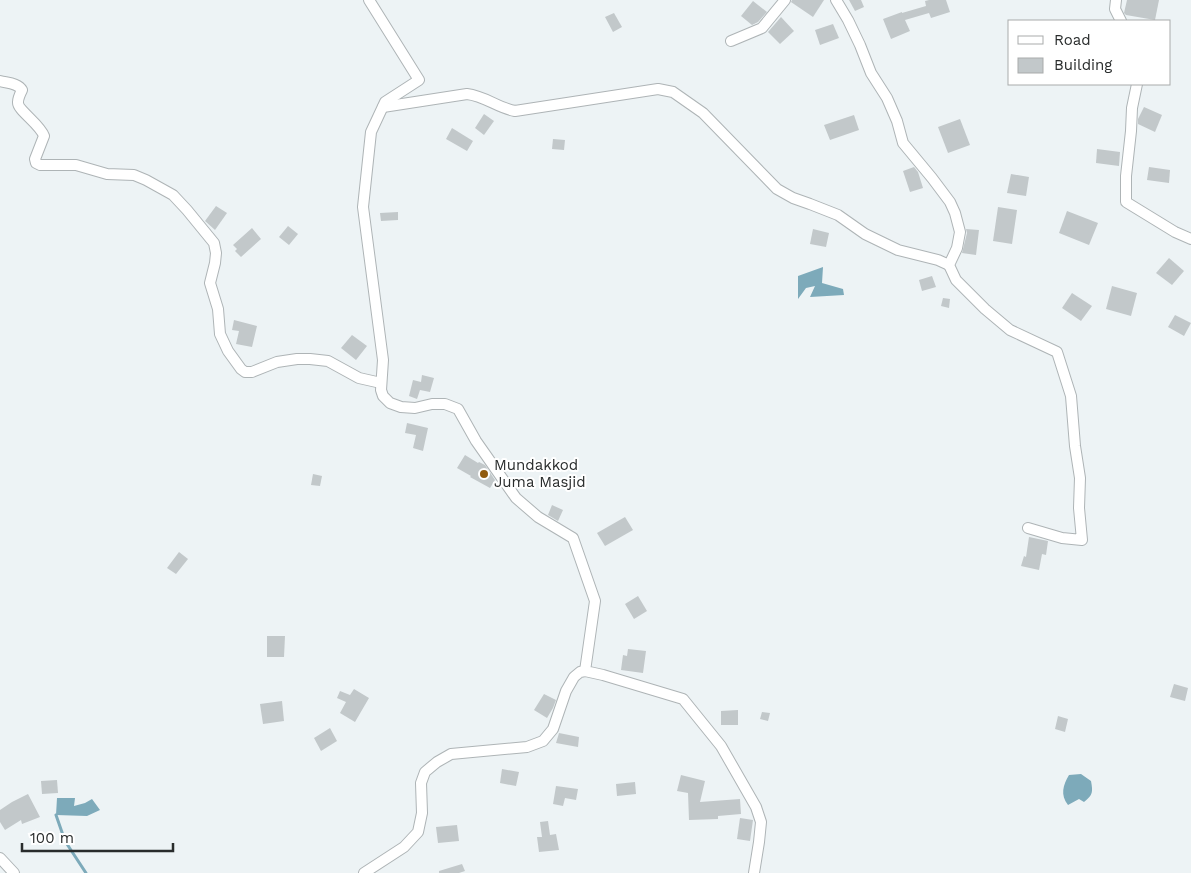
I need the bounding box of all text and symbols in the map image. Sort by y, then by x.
legend [1008,20,1171,85]
text: Road [1054,31,1091,49]
text: Building [1054,56,1112,74]
place label: Mundakkod Juma Masjid [494,456,586,491]
marker: Mundakkod Juma Masjid [478,468,490,480]
scale bar [22,820,174,852]
text: 100 m [30,829,74,847]

